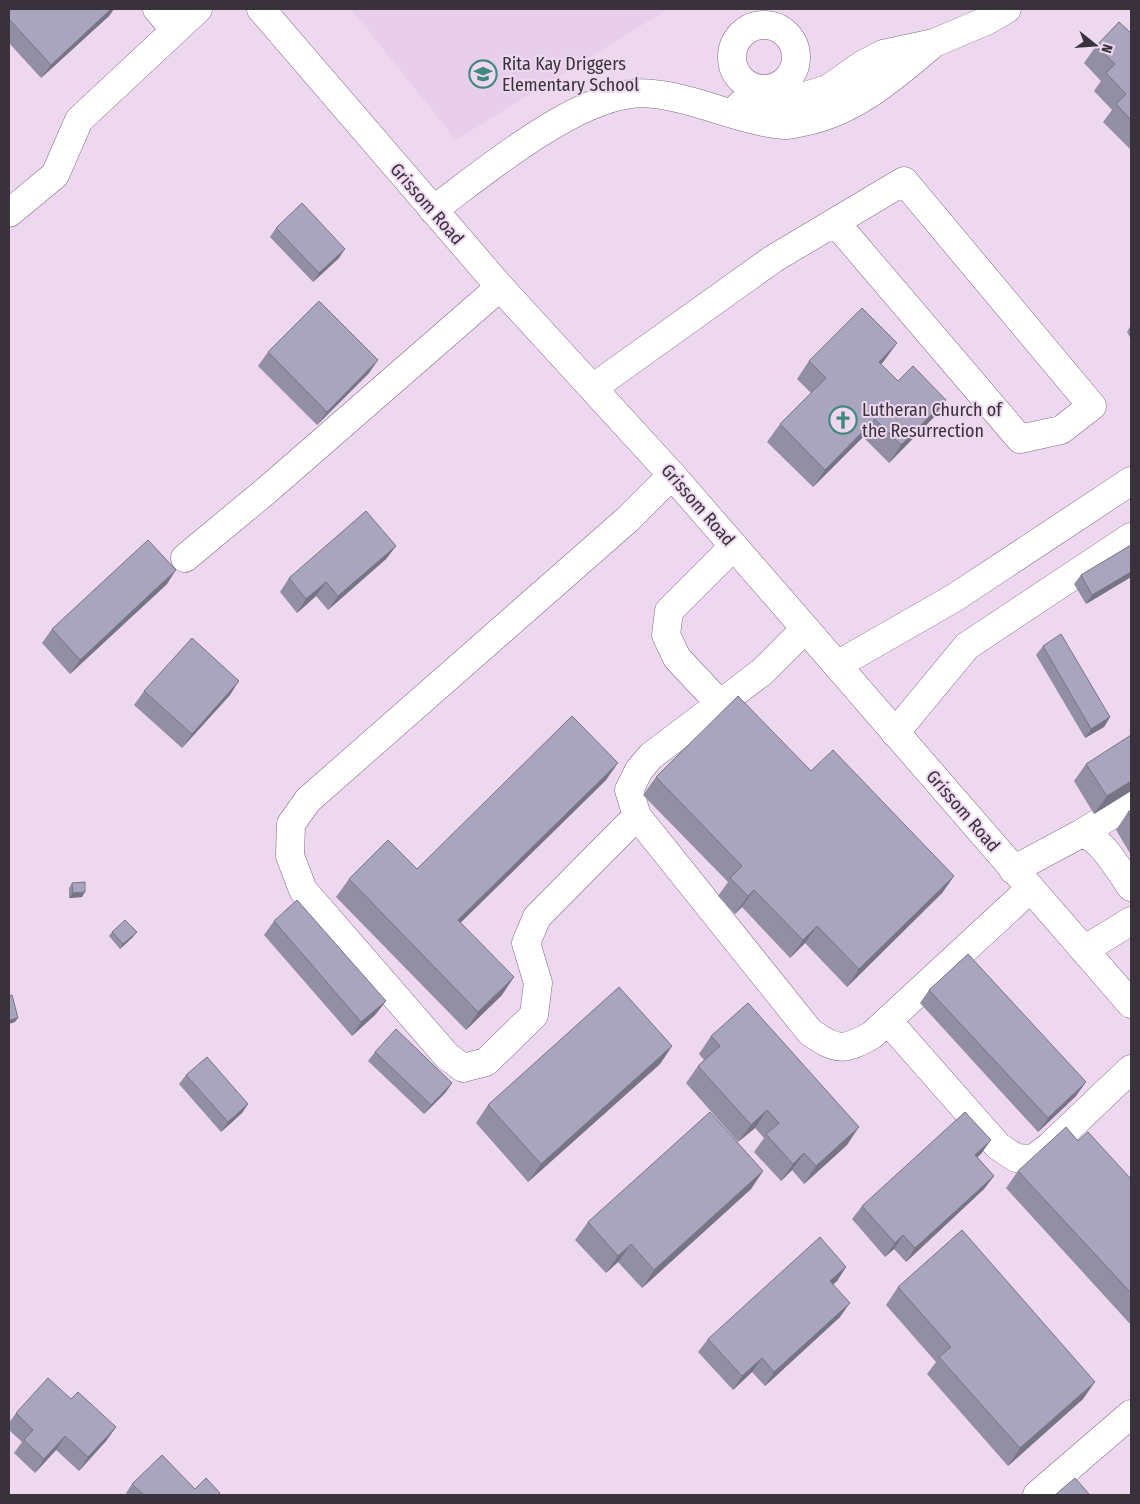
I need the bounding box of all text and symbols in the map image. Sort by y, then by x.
north arrow [1070,20,1120,70]
text: N [1098,42,1116,55]
place label: Rita Kay Driggers Elementary School [502,53,639,96]
school or university icon: Rita Kay Driggers Elementary School [468,59,498,89]
street label: Grissom Road [386,159,468,249]
place label: Lutheran Church of the Resurrection [862,399,1003,442]
church icon: Lutheran Church of the Resurrection [828,405,858,435]
street label: Grissom Road [657,460,739,550]
street label: Grissom Road [922,766,1004,856]

